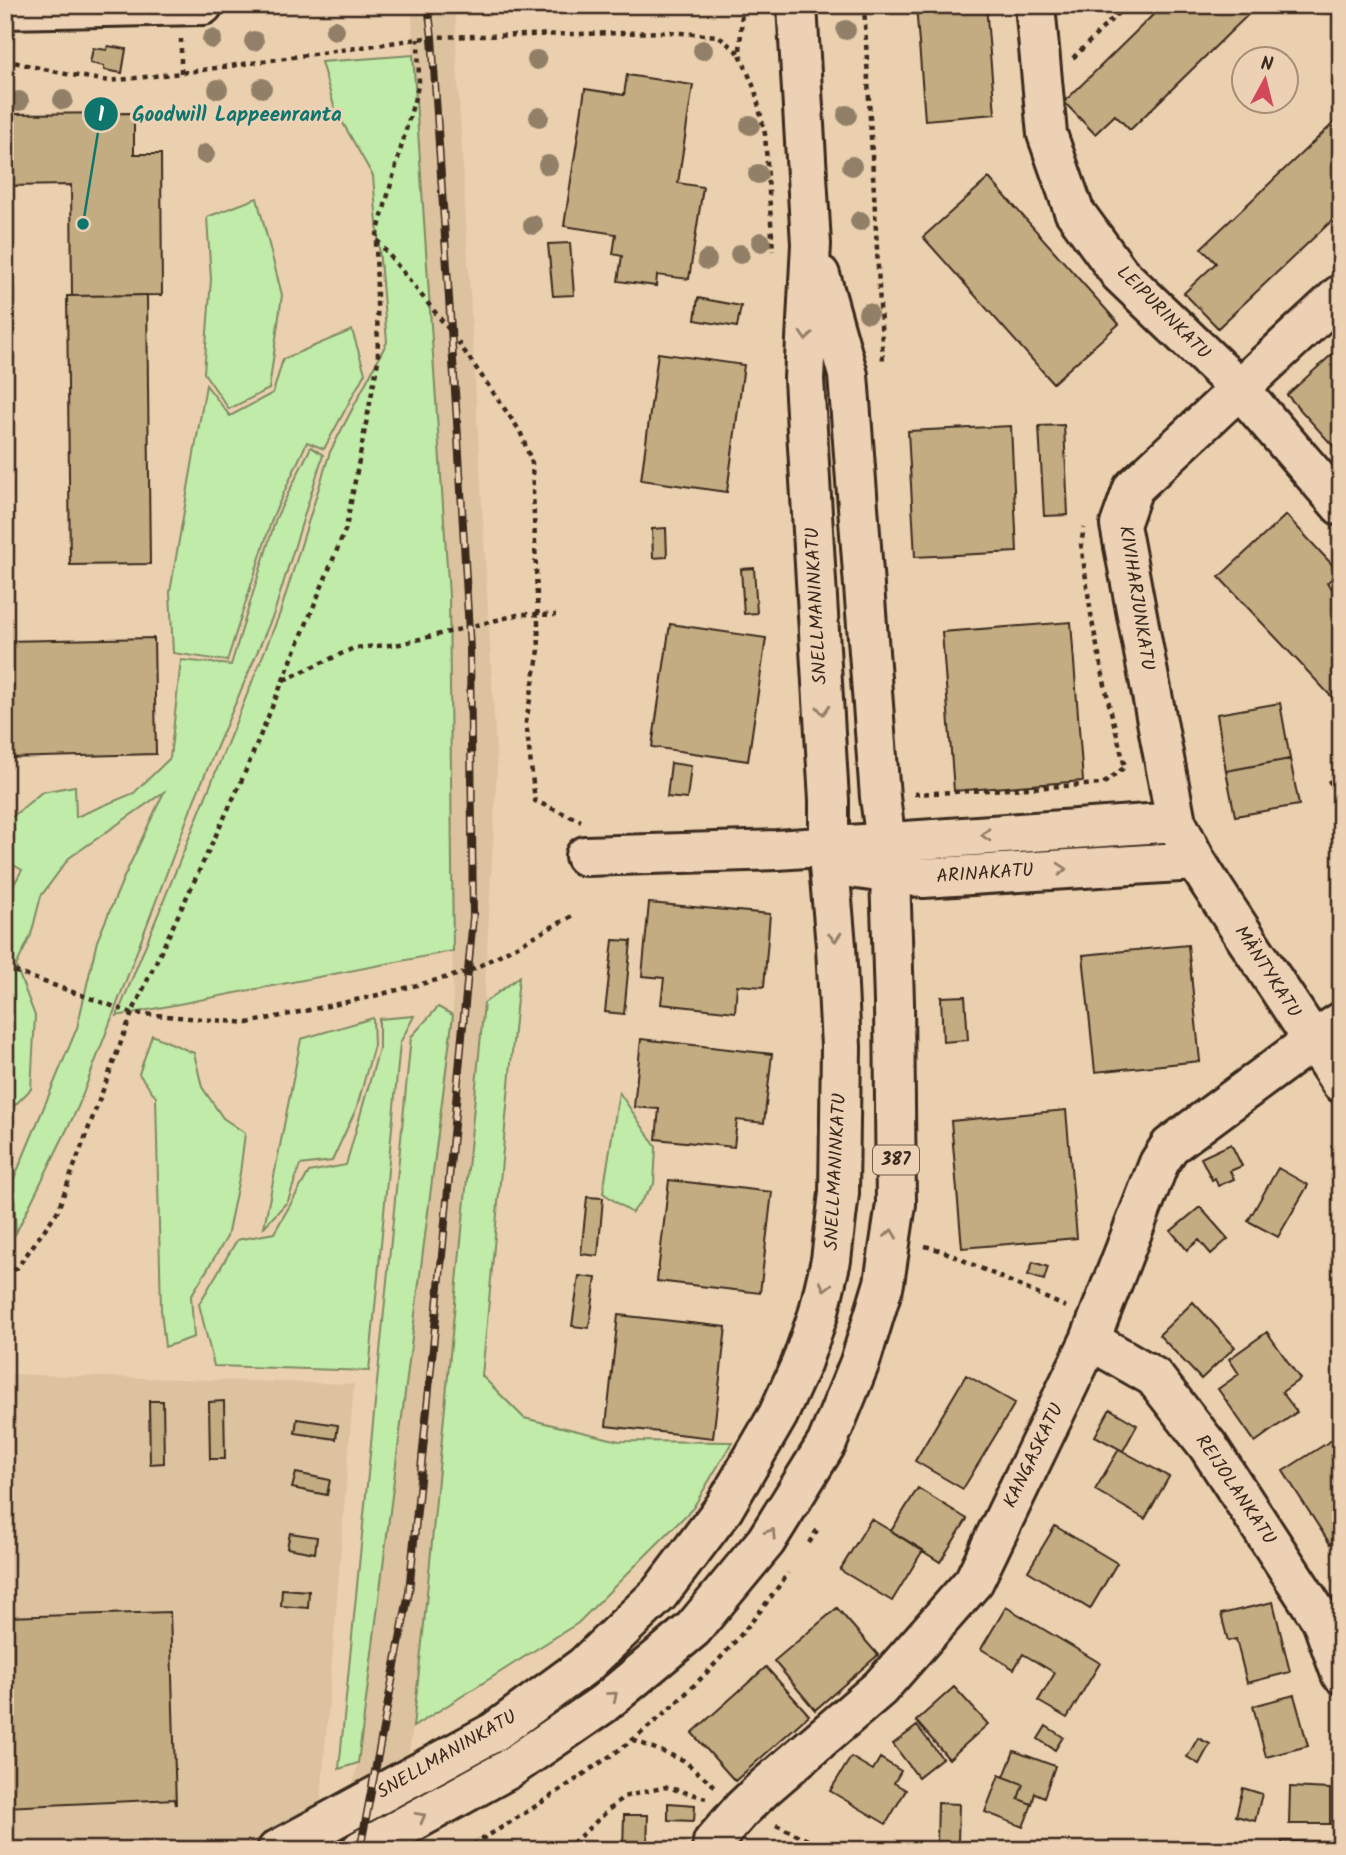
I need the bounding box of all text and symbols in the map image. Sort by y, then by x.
north arrow [1230,46,1300,116]
text: N [1259,49,1275,81]
callout: Goodwill Lappeenranta [83,93,356,135]
text: 1 [98,99,105,132]
text: Goodwill Lappeenranta [132,99,342,132]
street label: LEIPURINKATU [1109,259,1217,367]
one-way arrow [799,331,814,342]
street label: KIVIHARJUNKATU [1110,524,1162,672]
street label: SNELLMANINKATU [798,527,836,685]
one-way arrow [816,705,831,716]
one-way arrow [980,827,991,842]
street label: ARINAKATU [935,856,1035,892]
one-way arrow [1057,862,1068,877]
street label: MÄNTYKATU [1226,920,1308,1024]
one-way arrow [827,932,842,943]
street label: SNELLMANINKATU [817,1093,855,1251]
road number: 387 [873,1146,919,1175]
one-way arrow [883,1228,898,1240]
one-way arrow [819,1280,833,1292]
street label: KANGASKATU [996,1399,1072,1513]
street label: REIJOLANKATU [1187,1429,1283,1551]
one-way arrow [762,1528,775,1541]
one-way arrow [605,1692,618,1704]
street label: SNELLMANINKATU [371,1703,523,1807]
one-way arrow [414,1812,427,1825]

